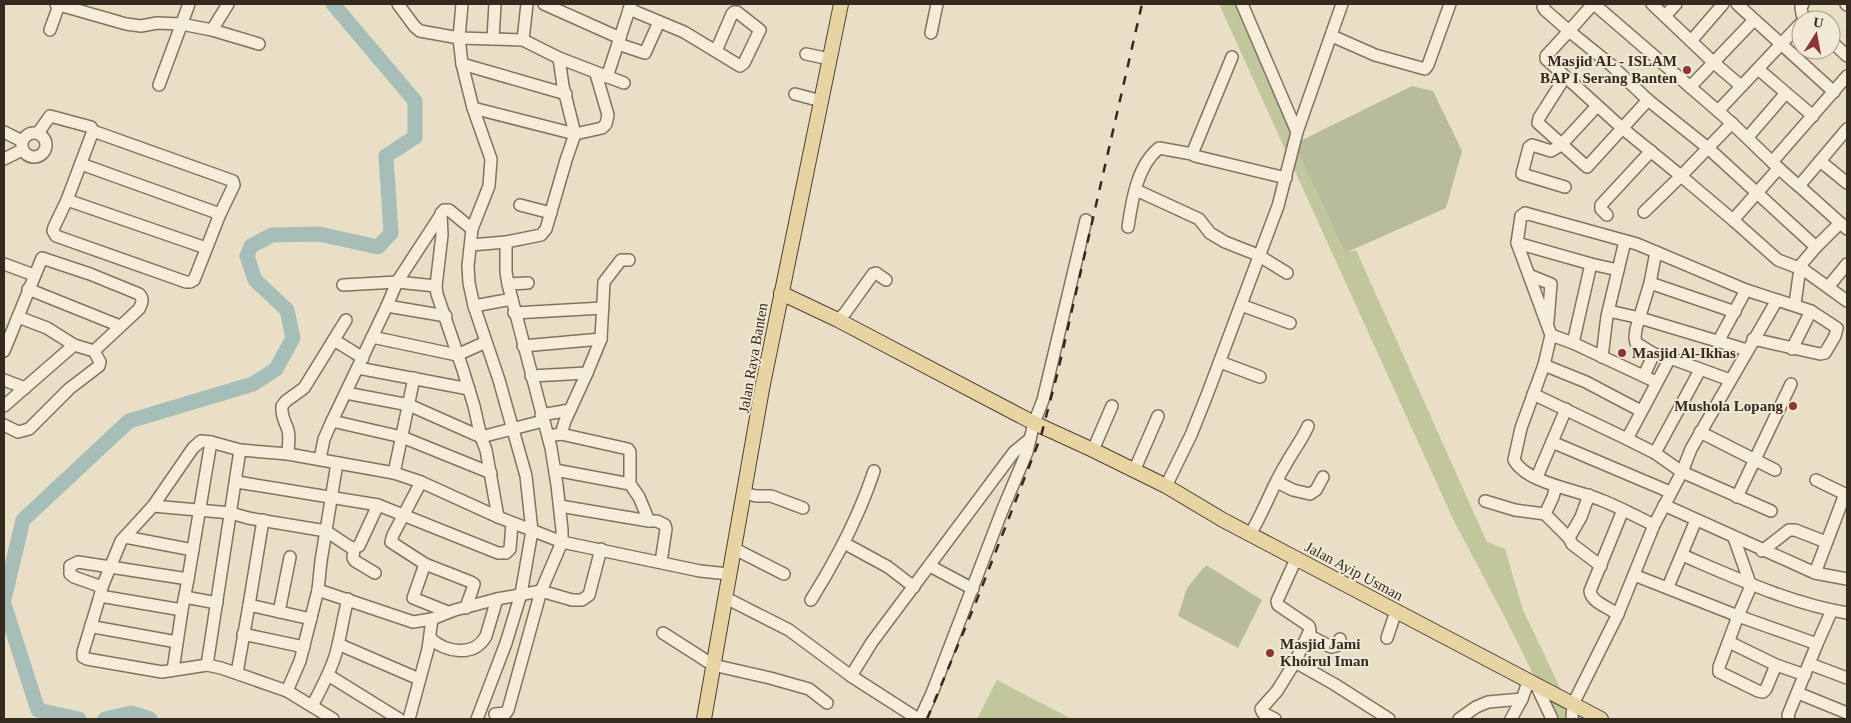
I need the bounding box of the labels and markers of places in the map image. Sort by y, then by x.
place label: Masjid AL - ISLAM BAP I Serang Banten [1540,53,1678,86]
marker: Masjid AL - ISLAM BAP I Serang Banten [1681,64,1693,76]
place label: Masjid Al-Ikhas [1632,345,1736,361]
marker: Masjid Al-Ikhas [1616,347,1628,359]
place label: Mushola Lopang [1674,398,1783,414]
marker: Mushola Lopang [1787,400,1799,412]
place label: Masjid Jami Khoirul Iman [1280,636,1369,669]
marker: Masjid Jami Khoirul Iman [1264,647,1276,659]

